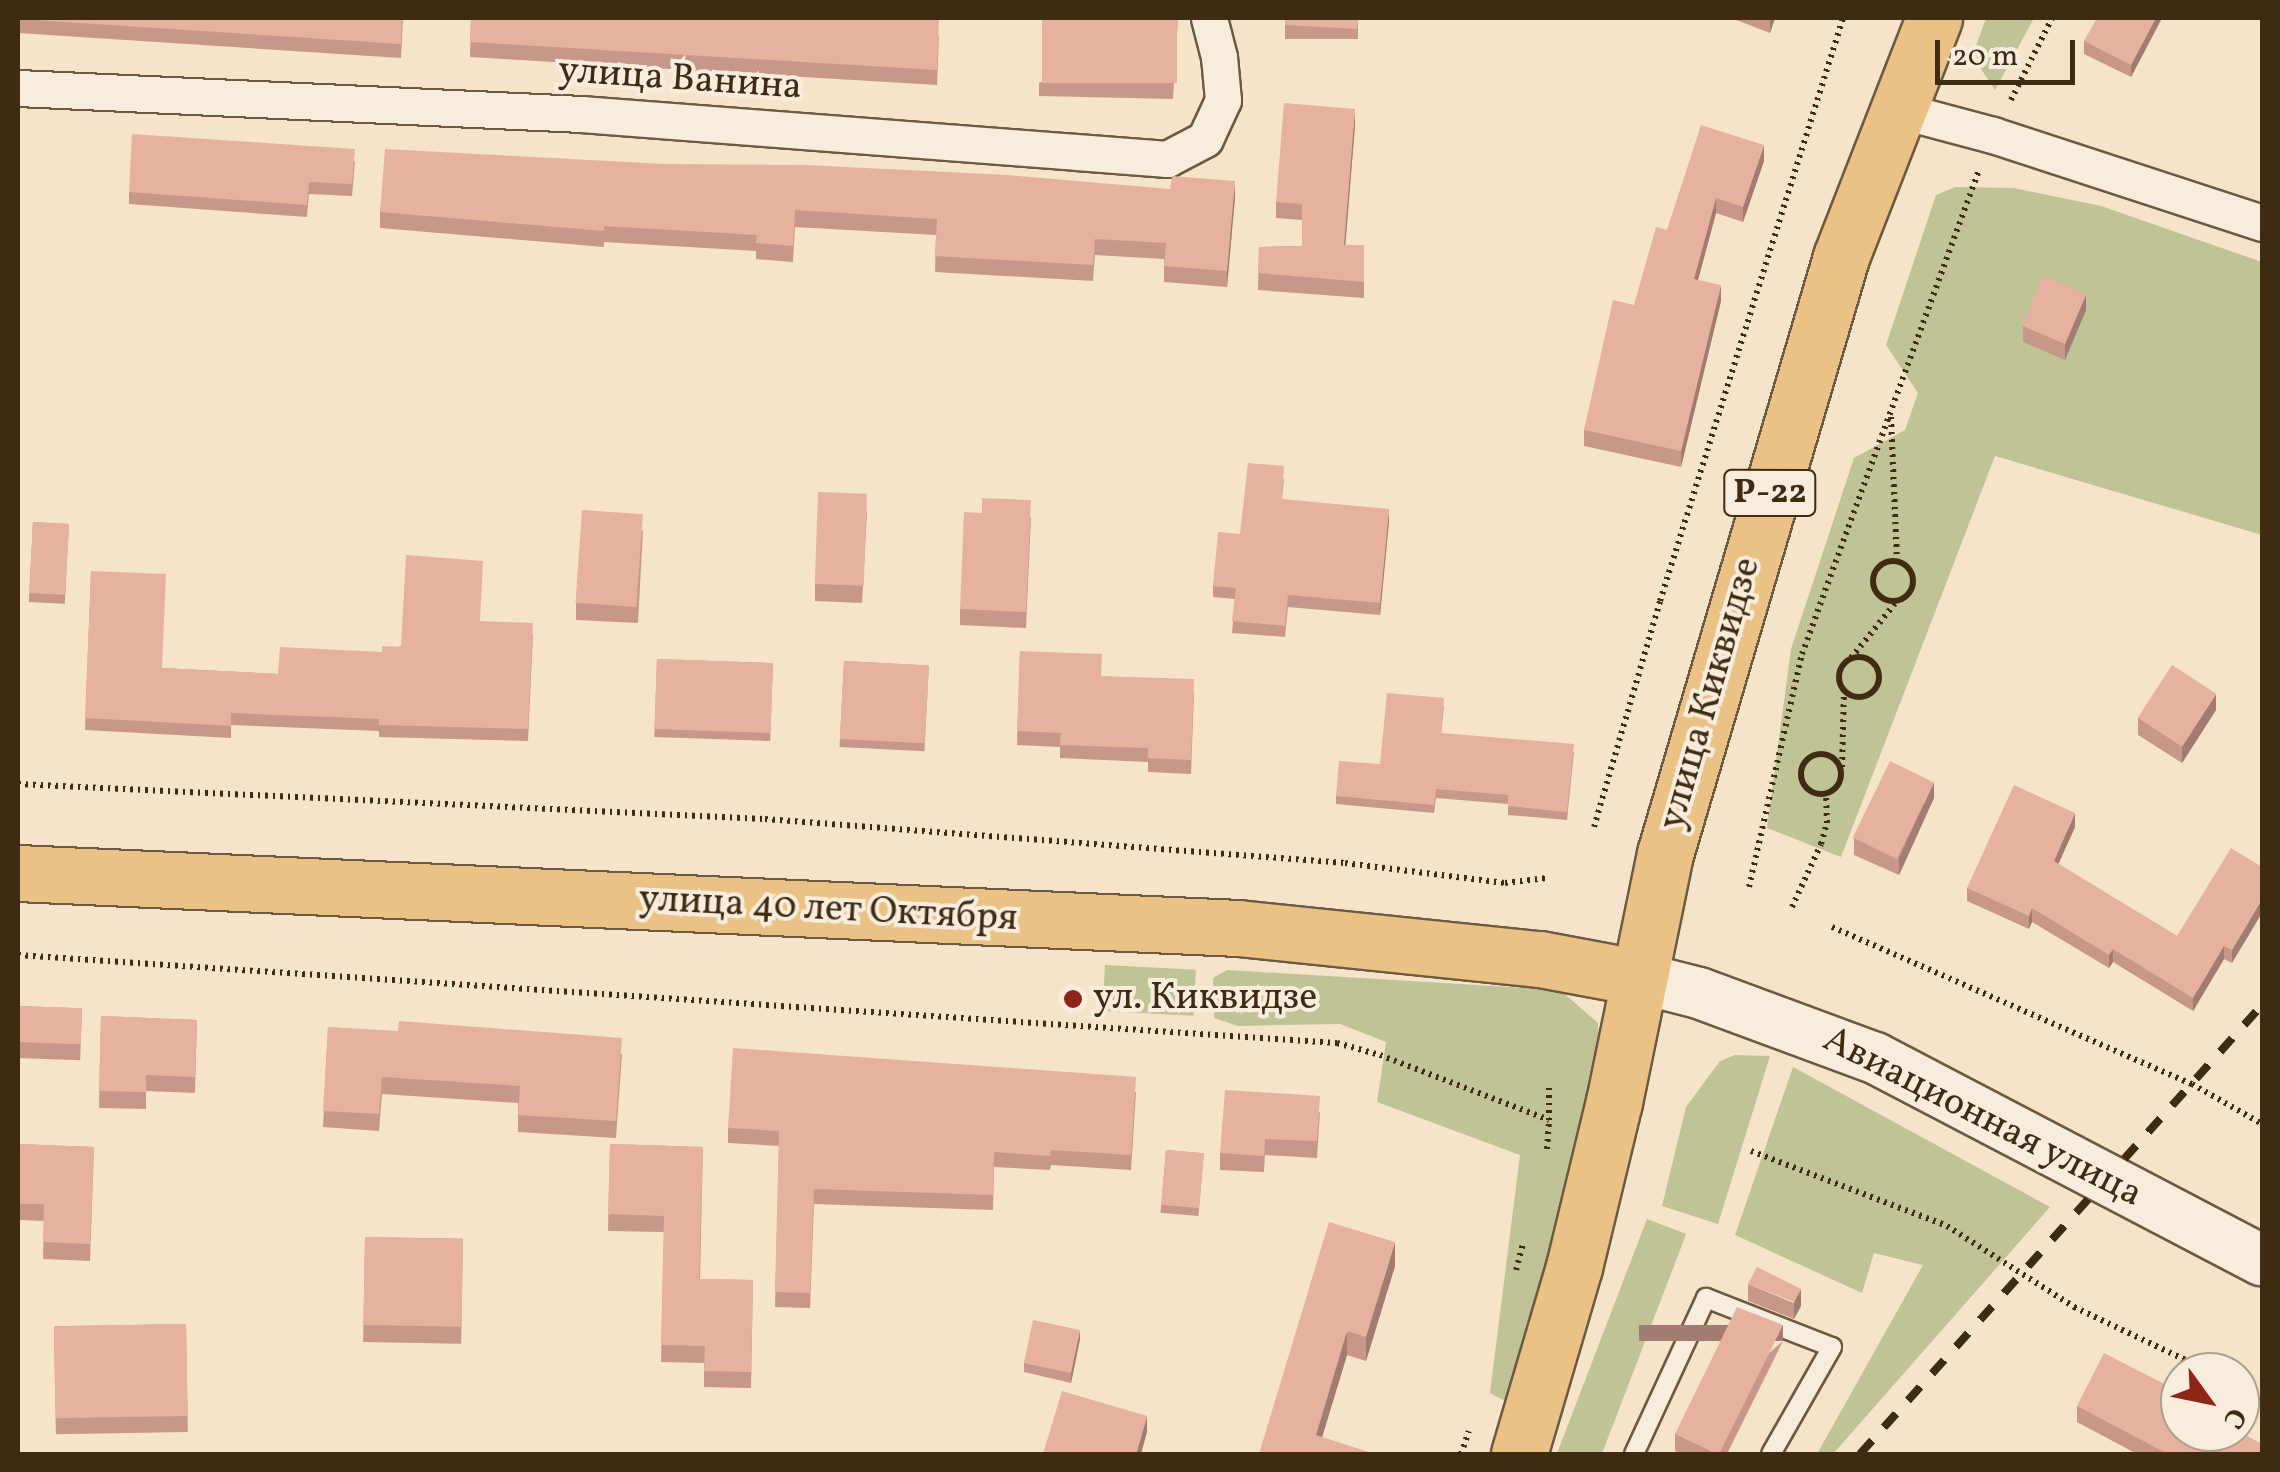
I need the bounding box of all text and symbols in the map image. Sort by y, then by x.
scale bar [1940,20,2080,82]
text: 20 m [1952,36,2018,78]
street label: улица Ванина [557,49,803,111]
road number: Р-22 [1722,463,1818,523]
street label: улица Киквидзе [1650,553,1772,835]
street label: улица 40 лет Октября [637,877,1019,943]
place label: ул. Киквидзе [1093,976,1317,1022]
marker: ул. Киквидзе [1062,988,1084,1010]
street label: Авиационная улица [1814,1017,2150,1219]
north arrow [2160,1352,2260,1452]
text: С [2213,1399,2255,1436]

